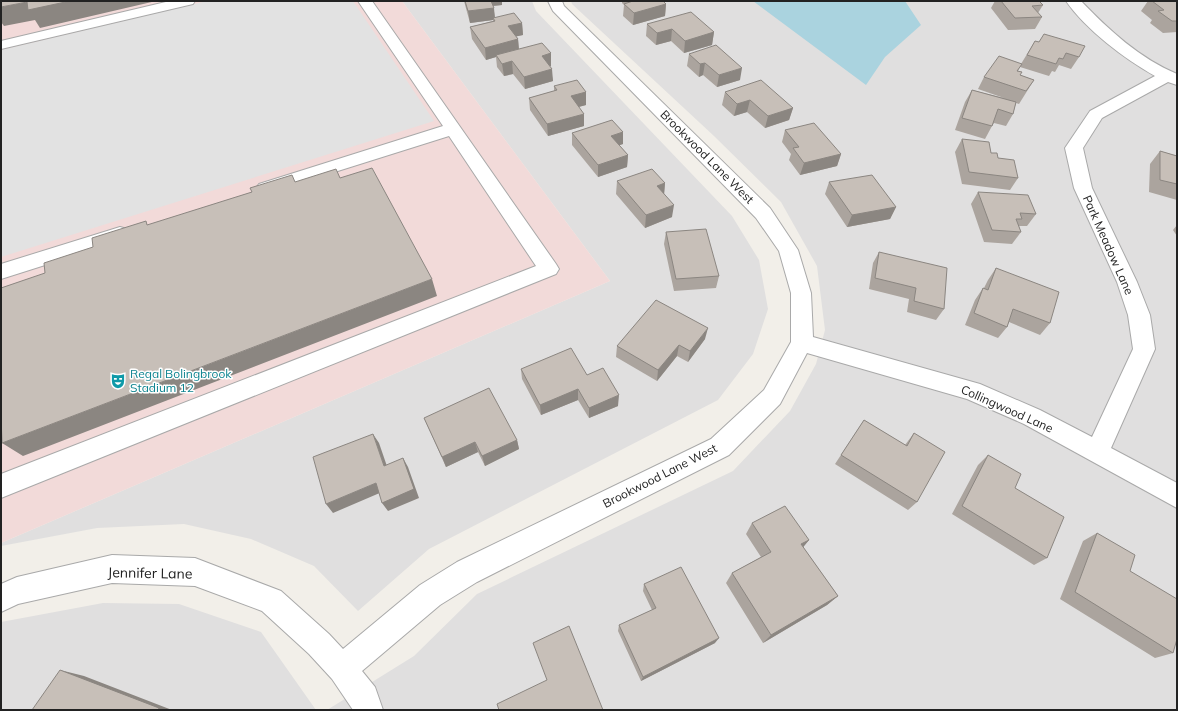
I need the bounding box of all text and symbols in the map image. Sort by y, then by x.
street label: Brookwood Lane West [657,107,757,207]
street label: Park Meadow Lane [1080,193,1137,297]
place label: Regal Bolingbrook Stadium 12 [130,366,232,395]
theatre icon: Regal Bolingbrook Stadium 12 [109,372,127,390]
street label: Collingwood Lane [959,382,1056,436]
street label: Brookwood Lane West [600,440,719,511]
street label: Jennifer Lane [107,563,193,583]

